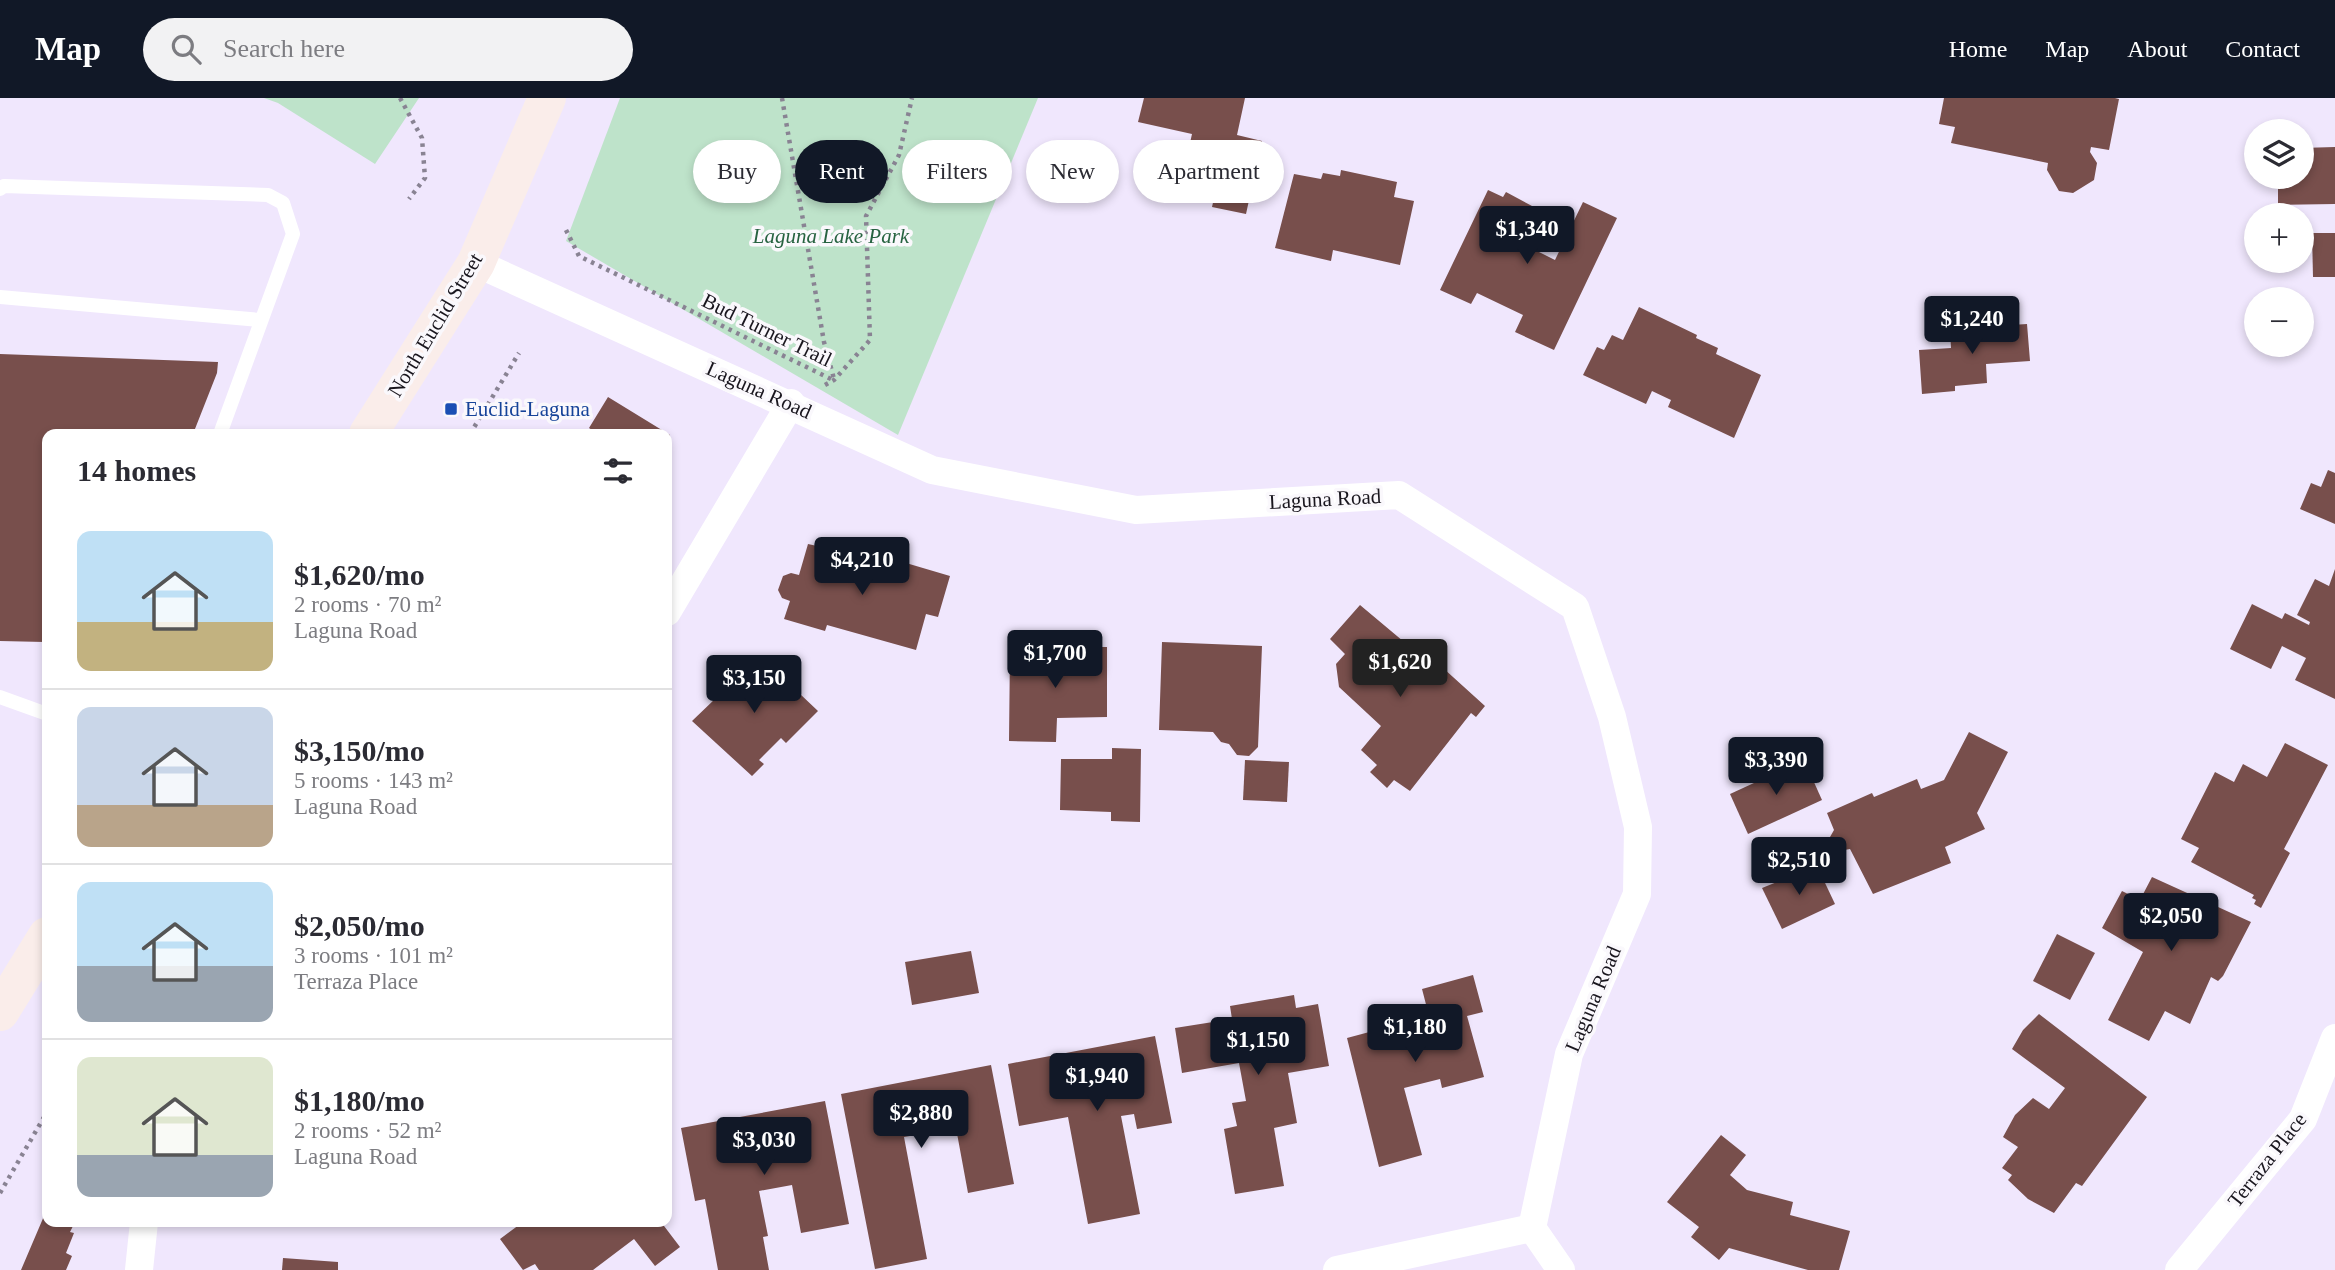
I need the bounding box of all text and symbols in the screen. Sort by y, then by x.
search box [143,18,633,81]
icon: search [167,30,205,68]
text: Map [35,31,101,67]
text: Search here [223,34,345,63]
text: Home [1949,36,2007,62]
text: Map [2045,36,2089,62]
text: About [2127,36,2187,62]
text: Contact [2225,36,2300,62]
map controls [2244,119,2314,357]
button: layers [2244,119,2314,189]
chip: Buy [693,140,781,203]
chip: Rent [795,140,888,203]
chip: Filters [902,140,1012,203]
chip: New [1026,140,1119,203]
chip: Apartment [1133,140,1284,203]
button: + [2244,203,2314,273]
pin: $1,340 [1470,206,1584,266]
text: $1,340 [1495,216,1559,241]
park label: Laguna Lake Park [752,224,910,248]
street label: North Euclid Street [383,249,487,401]
button: − [2244,287,2314,357]
street label: Bud Turner Trail [698,288,836,372]
pin: $1,240 [1915,296,2029,356]
text: $1,240 [1940,306,2004,331]
street label: Laguna Road [703,356,816,424]
place label: Euclid-Laguna [465,397,590,421]
marker: Euclid-Laguna [443,401,459,417]
icon: filters [599,452,637,490]
text: 14 homes [77,454,196,487]
street label: Laguna Road [1268,484,1382,514]
pin: $4,210 [805,538,919,597]
text: $4,210 [830,547,894,572]
text: $1,620/mo [294,558,425,591]
icon: home [133,559,217,643]
text: 2 rooms · 70 m² [294,592,441,617]
text: Laguna Road [294,618,417,643]
pin: $1,700 [998,630,1112,690]
text: $1,700 [1023,640,1087,665]
pin: $1,620 [1343,640,1457,699]
text: $1,620 [1368,649,1432,674]
pin: $3,150 [697,656,811,715]
text: $3,150 [722,665,786,690]
text: $3,150/mo [294,734,425,767]
icon: home [133,735,217,819]
pin: $3,390 [1719,738,1833,797]
text: $3,390 [1744,747,1808,772]
text: 5 rooms · 143 m² [294,768,453,793]
text: Laguna Road [294,794,417,819]
pin: $2,510 [1742,838,1856,897]
text: $2,510 [1767,847,1831,872]
pin: $2,050 [2114,894,2228,953]
text: $2,050 [2139,903,2203,928]
text: $2,050/mo [294,909,425,942]
icon: home [133,910,217,994]
street label: Laguna Road [1560,942,1626,1055]
text: 3 rooms · 101 m² [294,943,453,968]
text: Terraza Place [294,969,418,994]
pin: $1,180 [1358,1004,1472,1064]
text: $1,180 [1383,1014,1447,1039]
pin: $1,150 [1201,1018,1315,1077]
text: $1,150 [1226,1027,1290,1052]
pin: $1,940 [1040,1054,1154,1113]
text: $1,940 [1065,1063,1129,1088]
text: $1,180/mo [294,1084,425,1117]
icon: home [133,1085,217,1169]
pin: $2,880 [864,1090,978,1150]
text: $2,880 [889,1100,953,1125]
street label: Terraza Place [2223,1108,2311,1212]
text: 2 rooms · 52 m² [294,1118,441,1143]
pin: $3,030 [707,1118,821,1177]
text: $3,030 [732,1127,796,1152]
text: Laguna Road [294,1144,417,1169]

